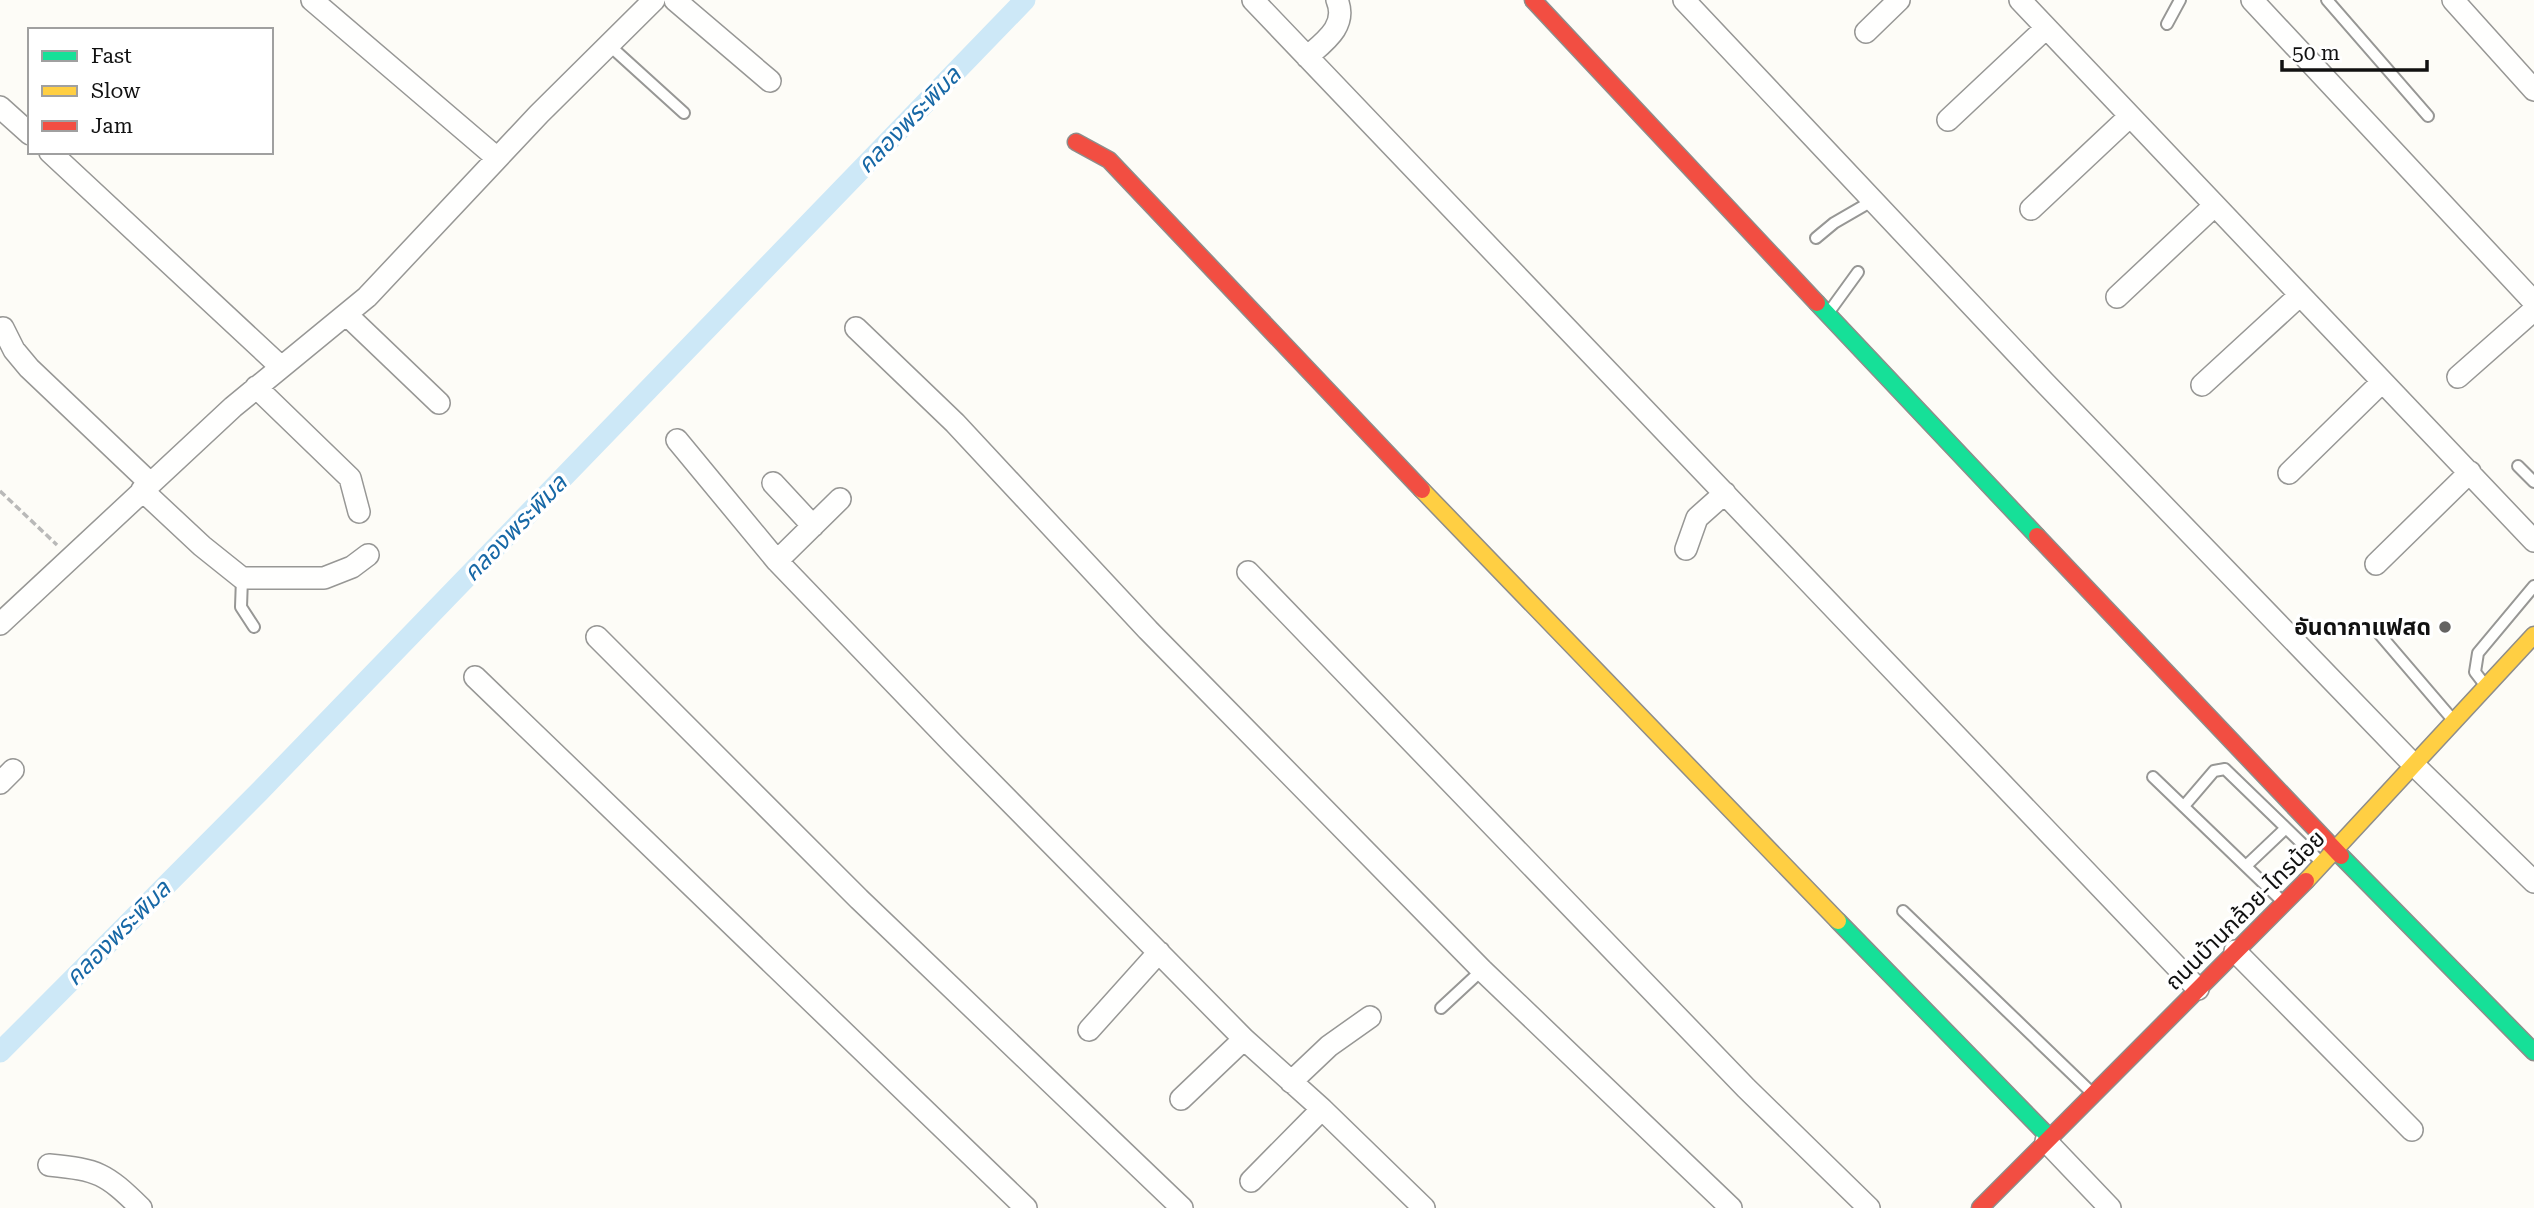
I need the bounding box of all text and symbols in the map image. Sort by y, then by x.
legend [28,28,273,154]
scale bar [2282,28,2427,72]
text: 50 m [2292,41,2340,65]
text: Fast [91,44,132,68]
water label: คลองพระพิมล [851,60,967,179]
text: Slow [91,79,141,103]
text: Jam [91,114,133,138]
water label: คลองพระพิมล [457,468,573,587]
place label: อันดากาแฟสด [2294,614,2431,641]
marker: อันดากาแฟสด [2437,619,2453,635]
street label: ถนนบ้านกล้วย-ไทรน้อย [2160,825,2331,996]
water label: คลองพระพิมล [60,874,177,991]

